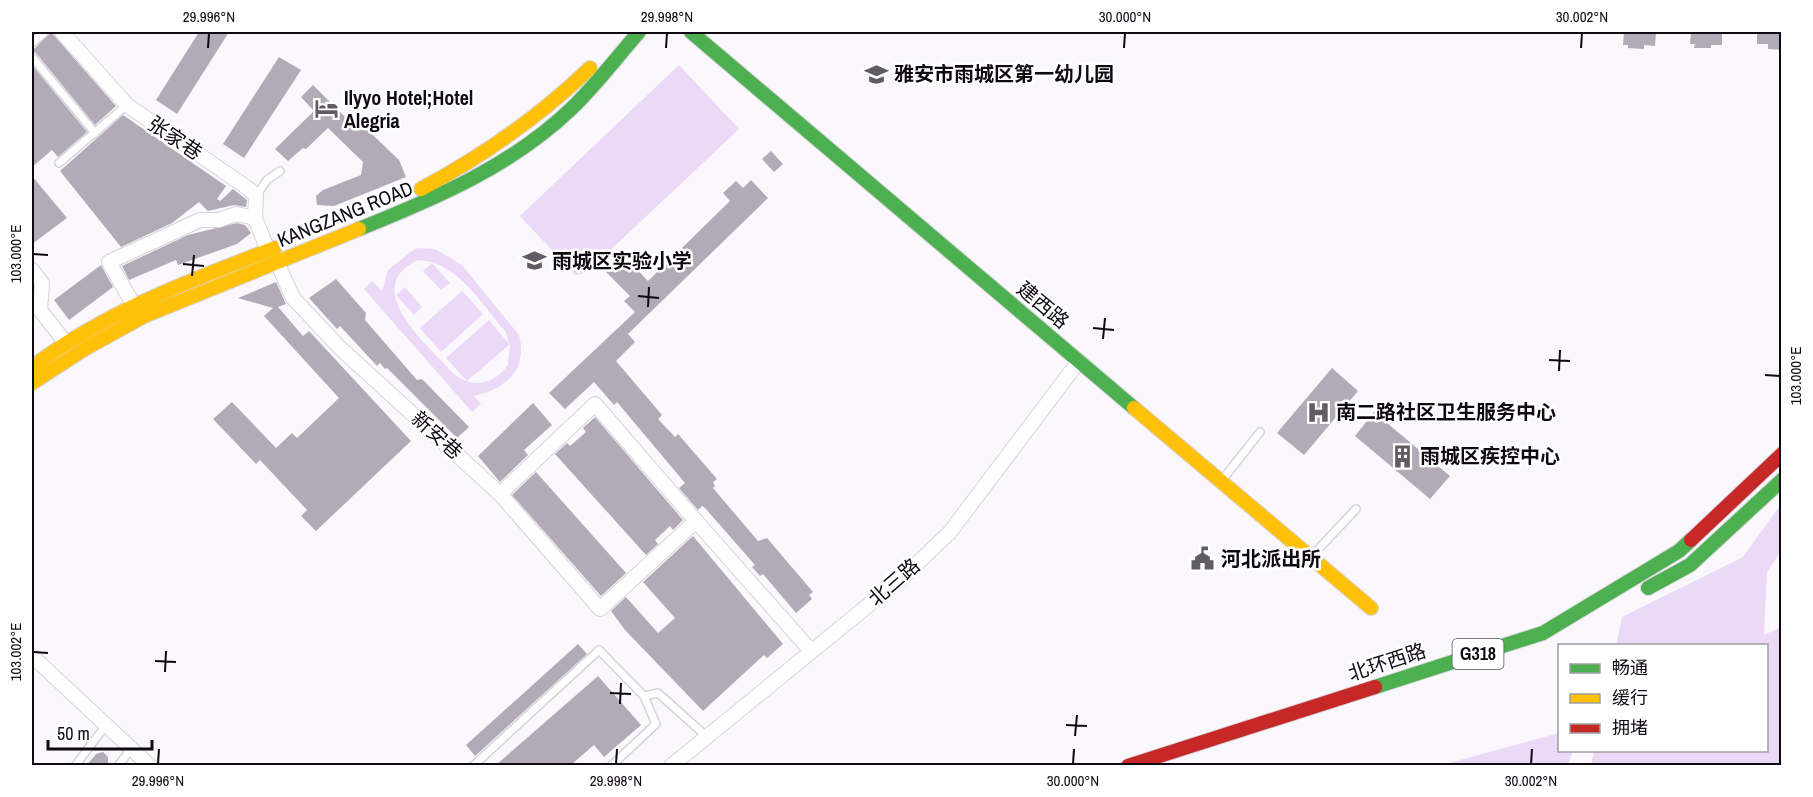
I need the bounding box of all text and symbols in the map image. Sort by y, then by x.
text: 29.996°N [183,6,235,27]
text: 29.998°N [641,6,693,27]
text: 30.000°N [1099,6,1151,27]
text: 30.002°N [1556,6,1608,27]
place label: 雅安市雨城区第一幼儿园 [894,60,1114,87]
school or university icon: 雅安市雨城区第一幼儿园 [863,61,889,87]
place label: Ilyyo Hotel;Hotel Alegria [344,84,473,134]
hotel icon: Ilyyo Hotel;Hotel Alegria [313,96,339,122]
street label: 张家巷 [143,110,208,166]
street label: KANGZANG ROAD [273,174,417,253]
text: 103.000°E [5,225,26,283]
place label: 雨城区实验小学 [552,247,692,274]
school or university icon: 雨城区实验小学 [521,248,547,274]
street label: 建西路 [1012,275,1075,334]
text: 103.000°E [1785,347,1806,405]
place label: 南二路社区卫生服务中心 [1336,398,1556,425]
hospital icon: 南二路社区卫生服务中心 [1305,399,1331,425]
street label: 新安巷 [406,405,469,465]
place label: 雨城区疾控中心 [1420,442,1560,469]
building icon: 雨城区疾控中心 [1389,443,1415,469]
place label: 河北派出所 [1221,545,1321,572]
public building icon: 河北派出所 [1190,546,1216,572]
street label: 北三路 [862,552,925,611]
text: 103.002°E [5,623,26,681]
street label: 北环西路 [1345,636,1429,687]
road number: G318 [1452,639,1504,669]
legend [1558,644,1768,752]
text: 畅通 [1612,655,1648,680]
text: 缓行 [1612,685,1648,710]
scale bar [48,713,152,751]
text: 拥堵 [1612,715,1648,740]
text: 50 m [57,721,90,746]
text: 29.996°N [132,770,184,791]
text: 29.998°N [590,770,642,791]
text: 30.000°N [1047,770,1099,791]
text: 30.002°N [1505,770,1557,791]

